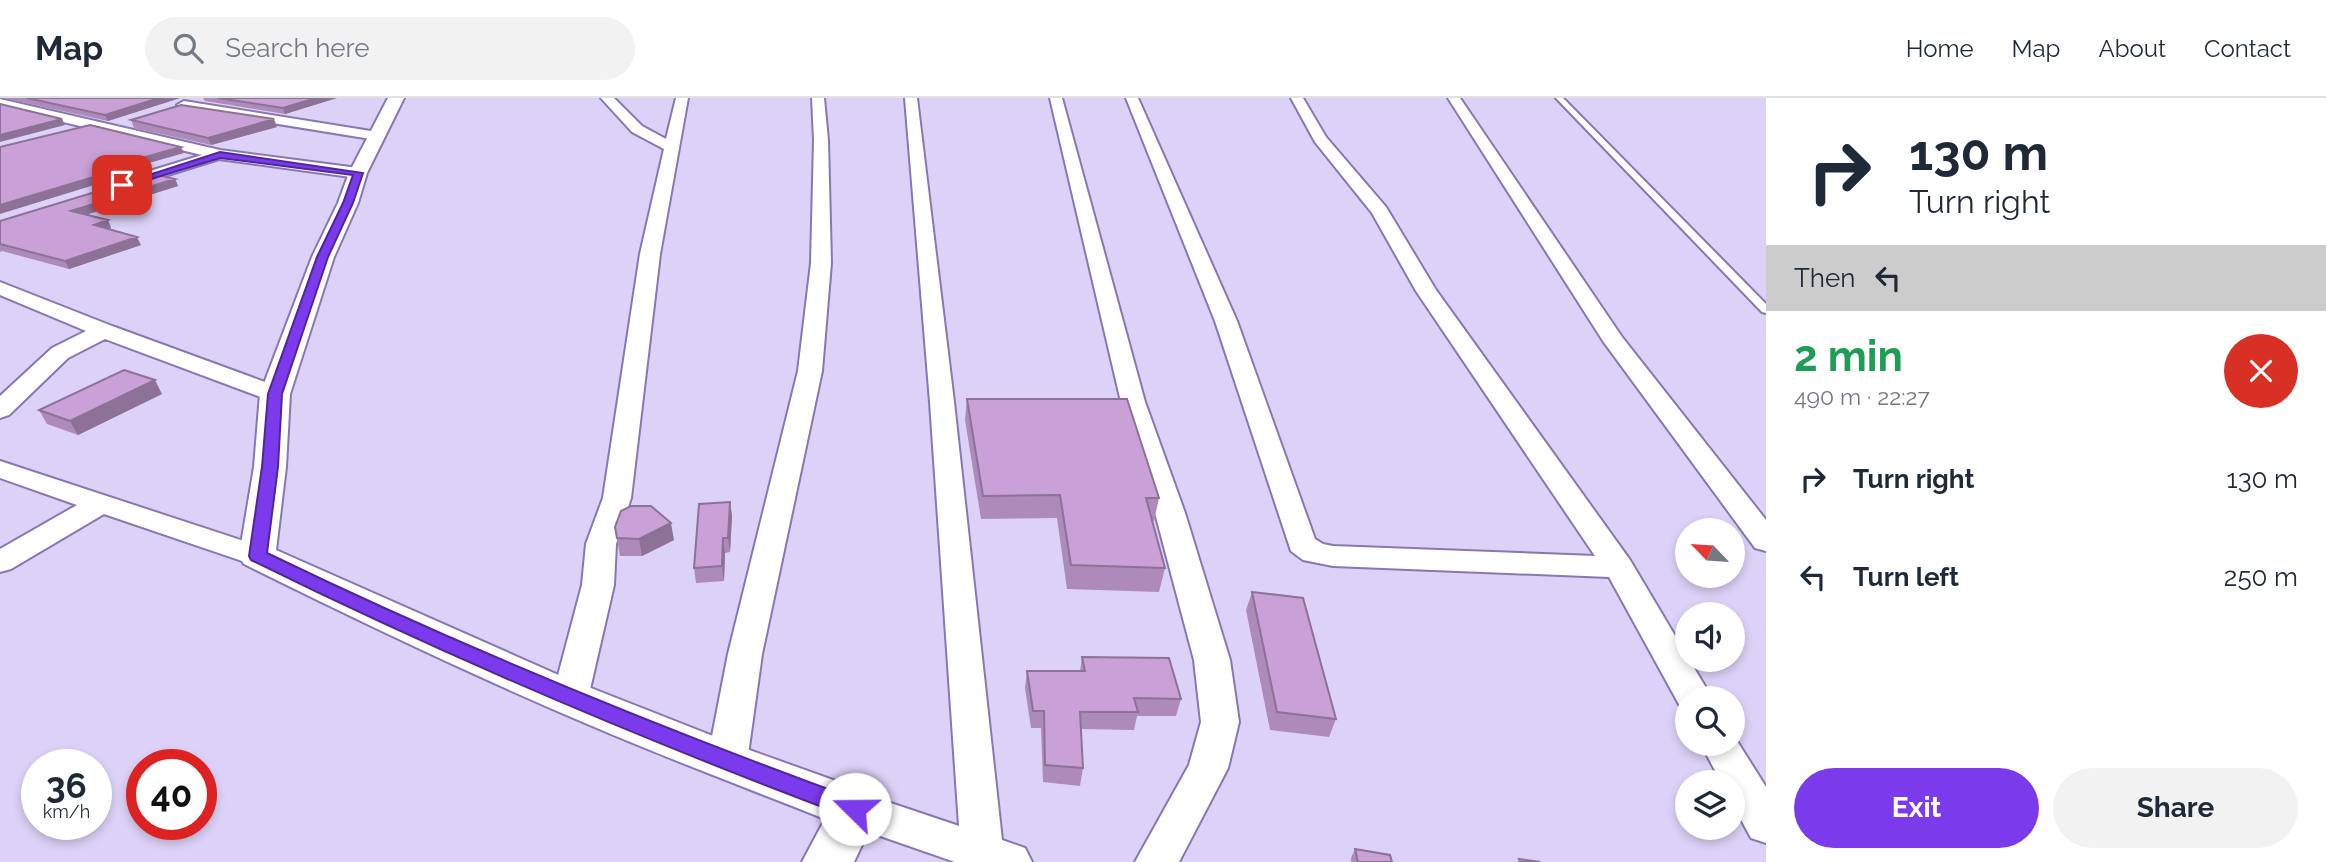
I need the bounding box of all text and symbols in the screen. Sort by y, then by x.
search box [145,17,635,80]
text: Map [35,29,103,68]
icon: search [169,29,207,67]
text: Search here [225,33,370,63]
text: Home [1906,34,1974,63]
text: Map [2012,34,2060,63]
text: About [2098,34,2166,63]
text: Contact [2204,34,2291,63]
text: 130 m [1909,124,2048,181]
icon: right [1794,126,1885,217]
pin [92,155,152,215]
icon: arrive [103,166,141,204]
text: Turn right [1909,183,2050,220]
icon: left [1869,259,1907,297]
text: Then [1794,263,1855,293]
text: 2 min [1794,332,1903,381]
button: close [2224,334,2298,408]
text: 490 m · 22:27 [1794,383,1930,410]
icon: right [1794,460,1832,498]
text: Turn right [1853,464,1974,494]
text: 130 m [2227,464,2298,494]
north arrow [1675,518,1745,588]
map controls [1675,518,1745,840]
icon: left [1794,558,1832,596]
text: Turn left [1853,562,1959,592]
text: 250 m [2224,562,2298,592]
button: sound [1675,602,1745,672]
button: search [1675,686,1745,756]
speed limit sign: 40 [126,749,217,840]
text: 36 [46,765,87,806]
button: Exit [1794,768,2039,848]
button: Share [2053,768,2298,848]
button: layers [1675,770,1745,840]
position arrow [818,772,892,846]
text: km/h [43,801,90,822]

